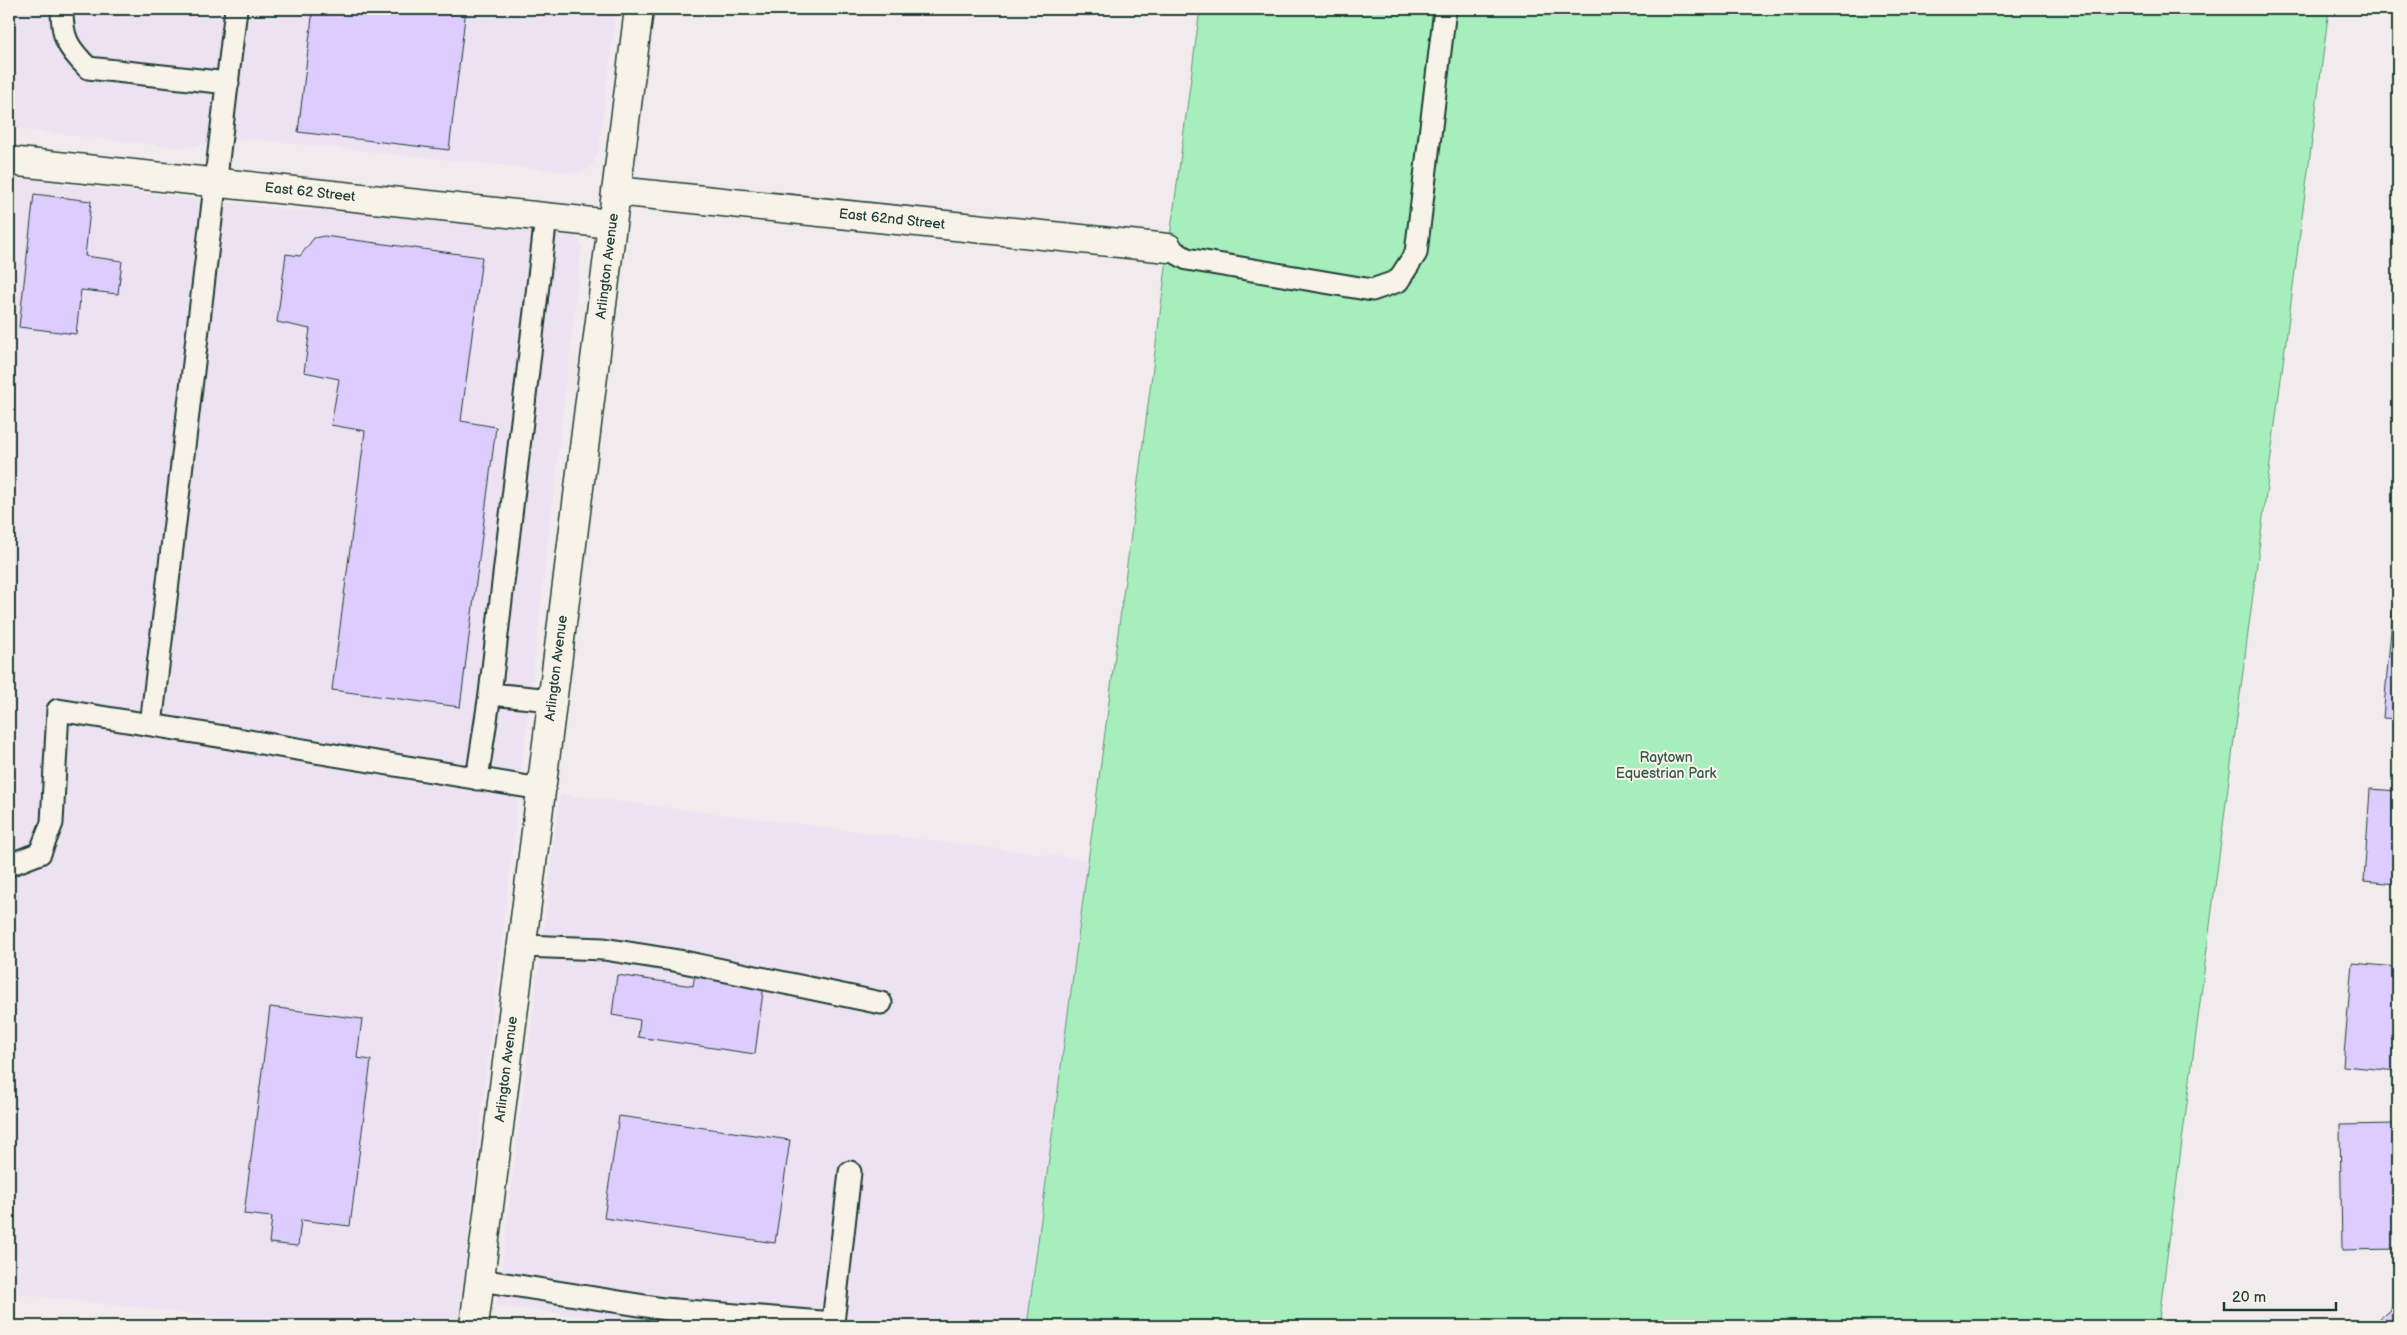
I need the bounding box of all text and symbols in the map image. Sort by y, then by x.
street label: East 62 Street [264,179,357,205]
street label: East 62nd Street [838,205,947,233]
street label: Arlington Avenue [592,212,622,320]
street label: Arlington Avenue [541,614,571,722]
park label: Raytown Equestrian Park [1616,749,1717,782]
street label: Arlington Avenue [491,1015,521,1123]
scale bar [2224,1280,2337,1312]
text: 20 m [2232,1288,2266,1307]

